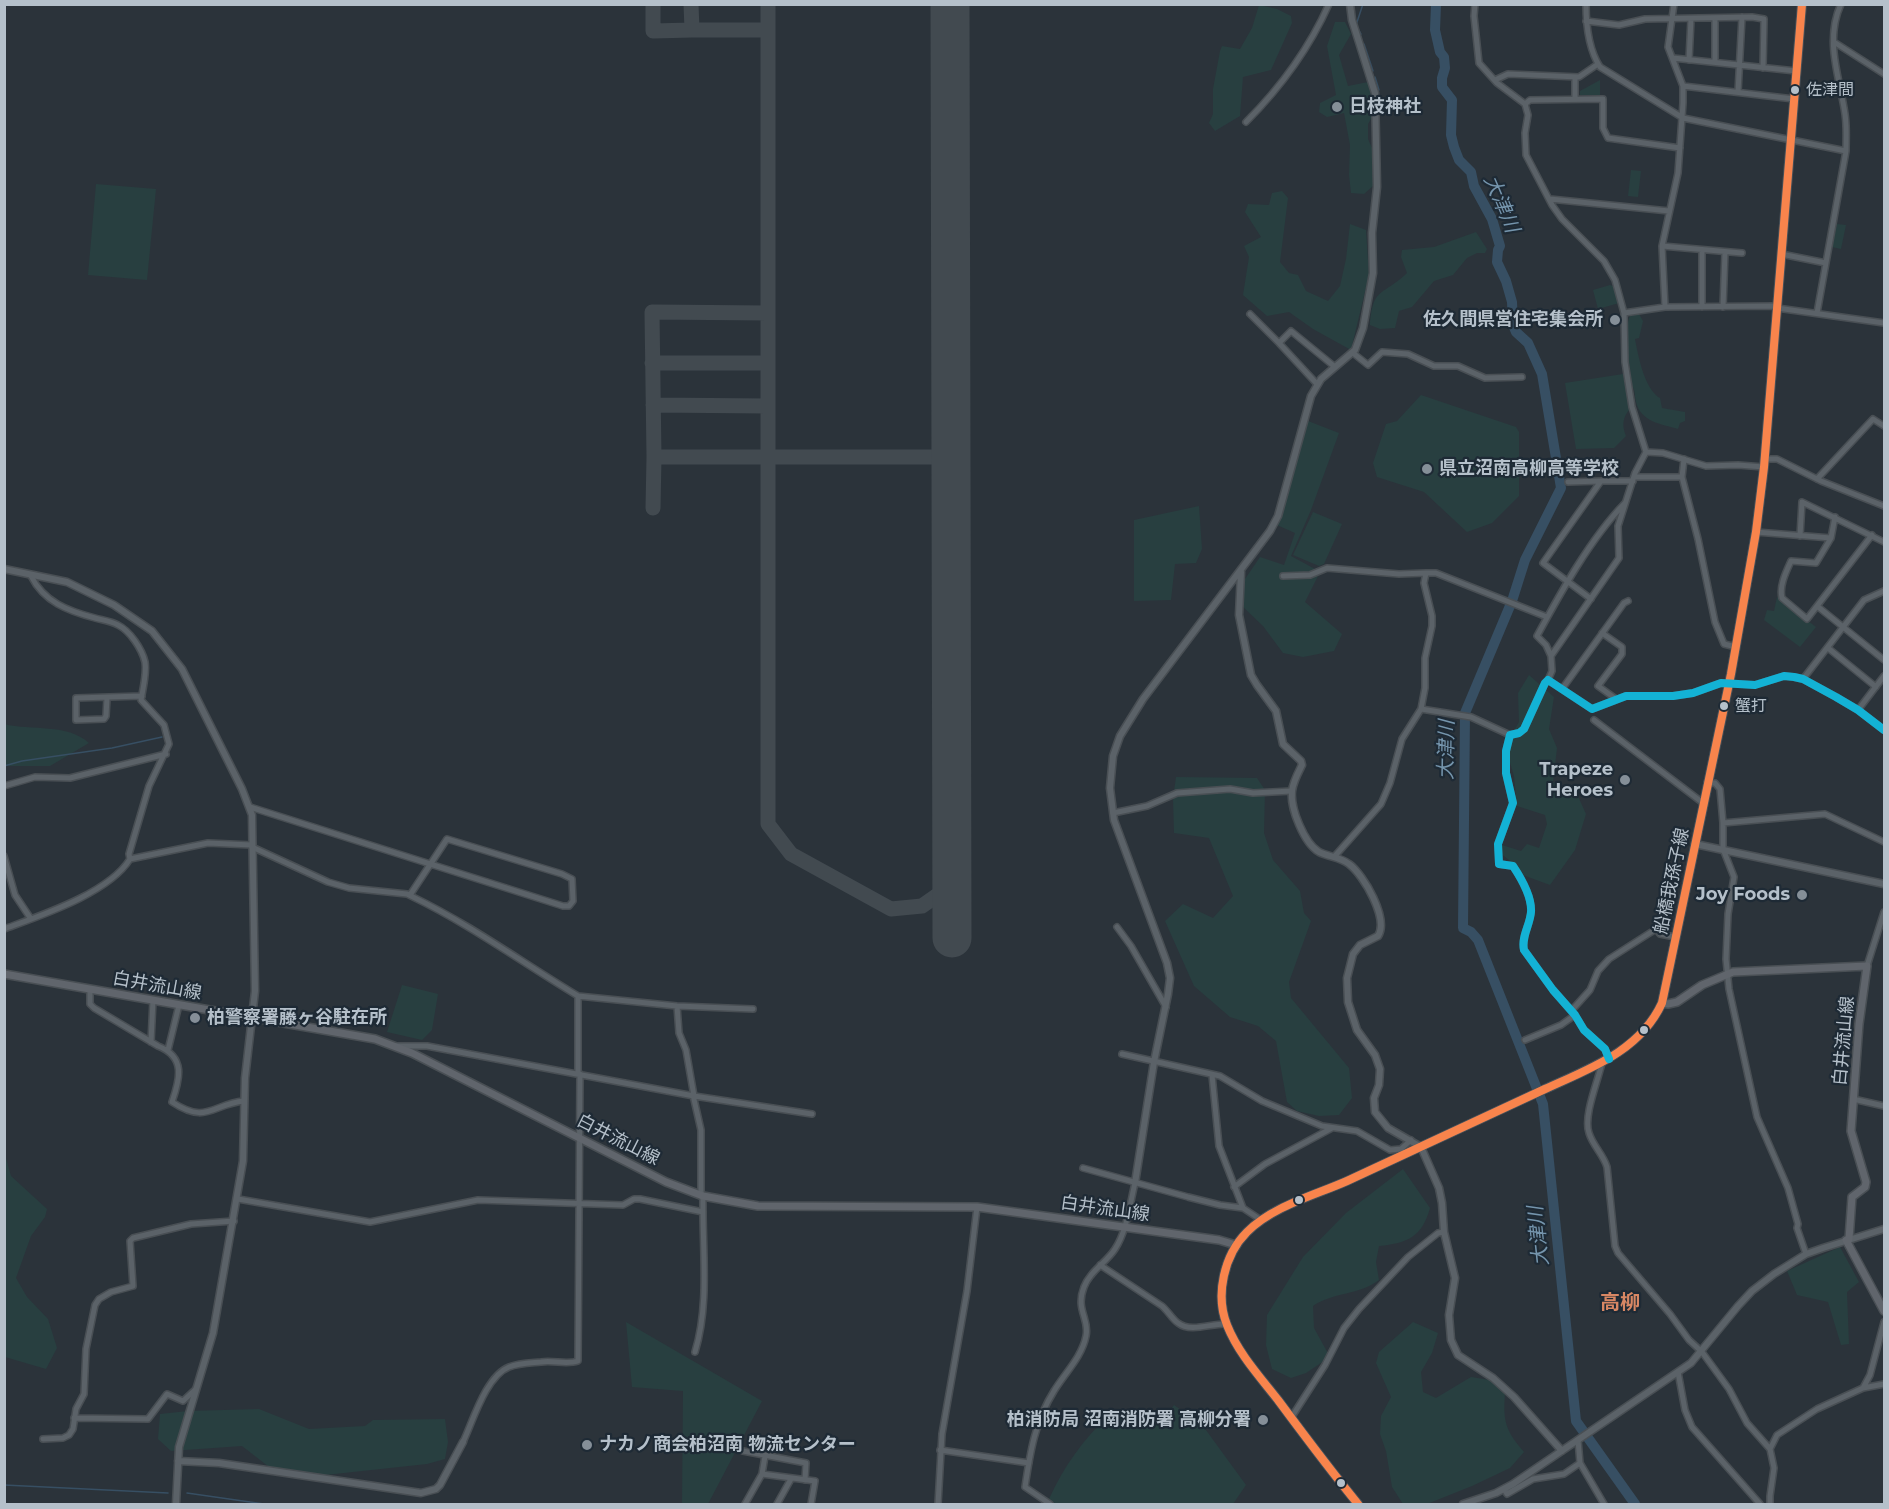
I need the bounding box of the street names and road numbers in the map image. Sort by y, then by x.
street label: 船橋我孫子線 [1650,826,1694,936]
street label: 白井流山線 [111,968,203,1004]
street label: 白井流山線 [1829,995,1859,1087]
street label: 白井流山線 [573,1110,663,1170]
street label: 白井流山線 [1059,1192,1151,1226]

